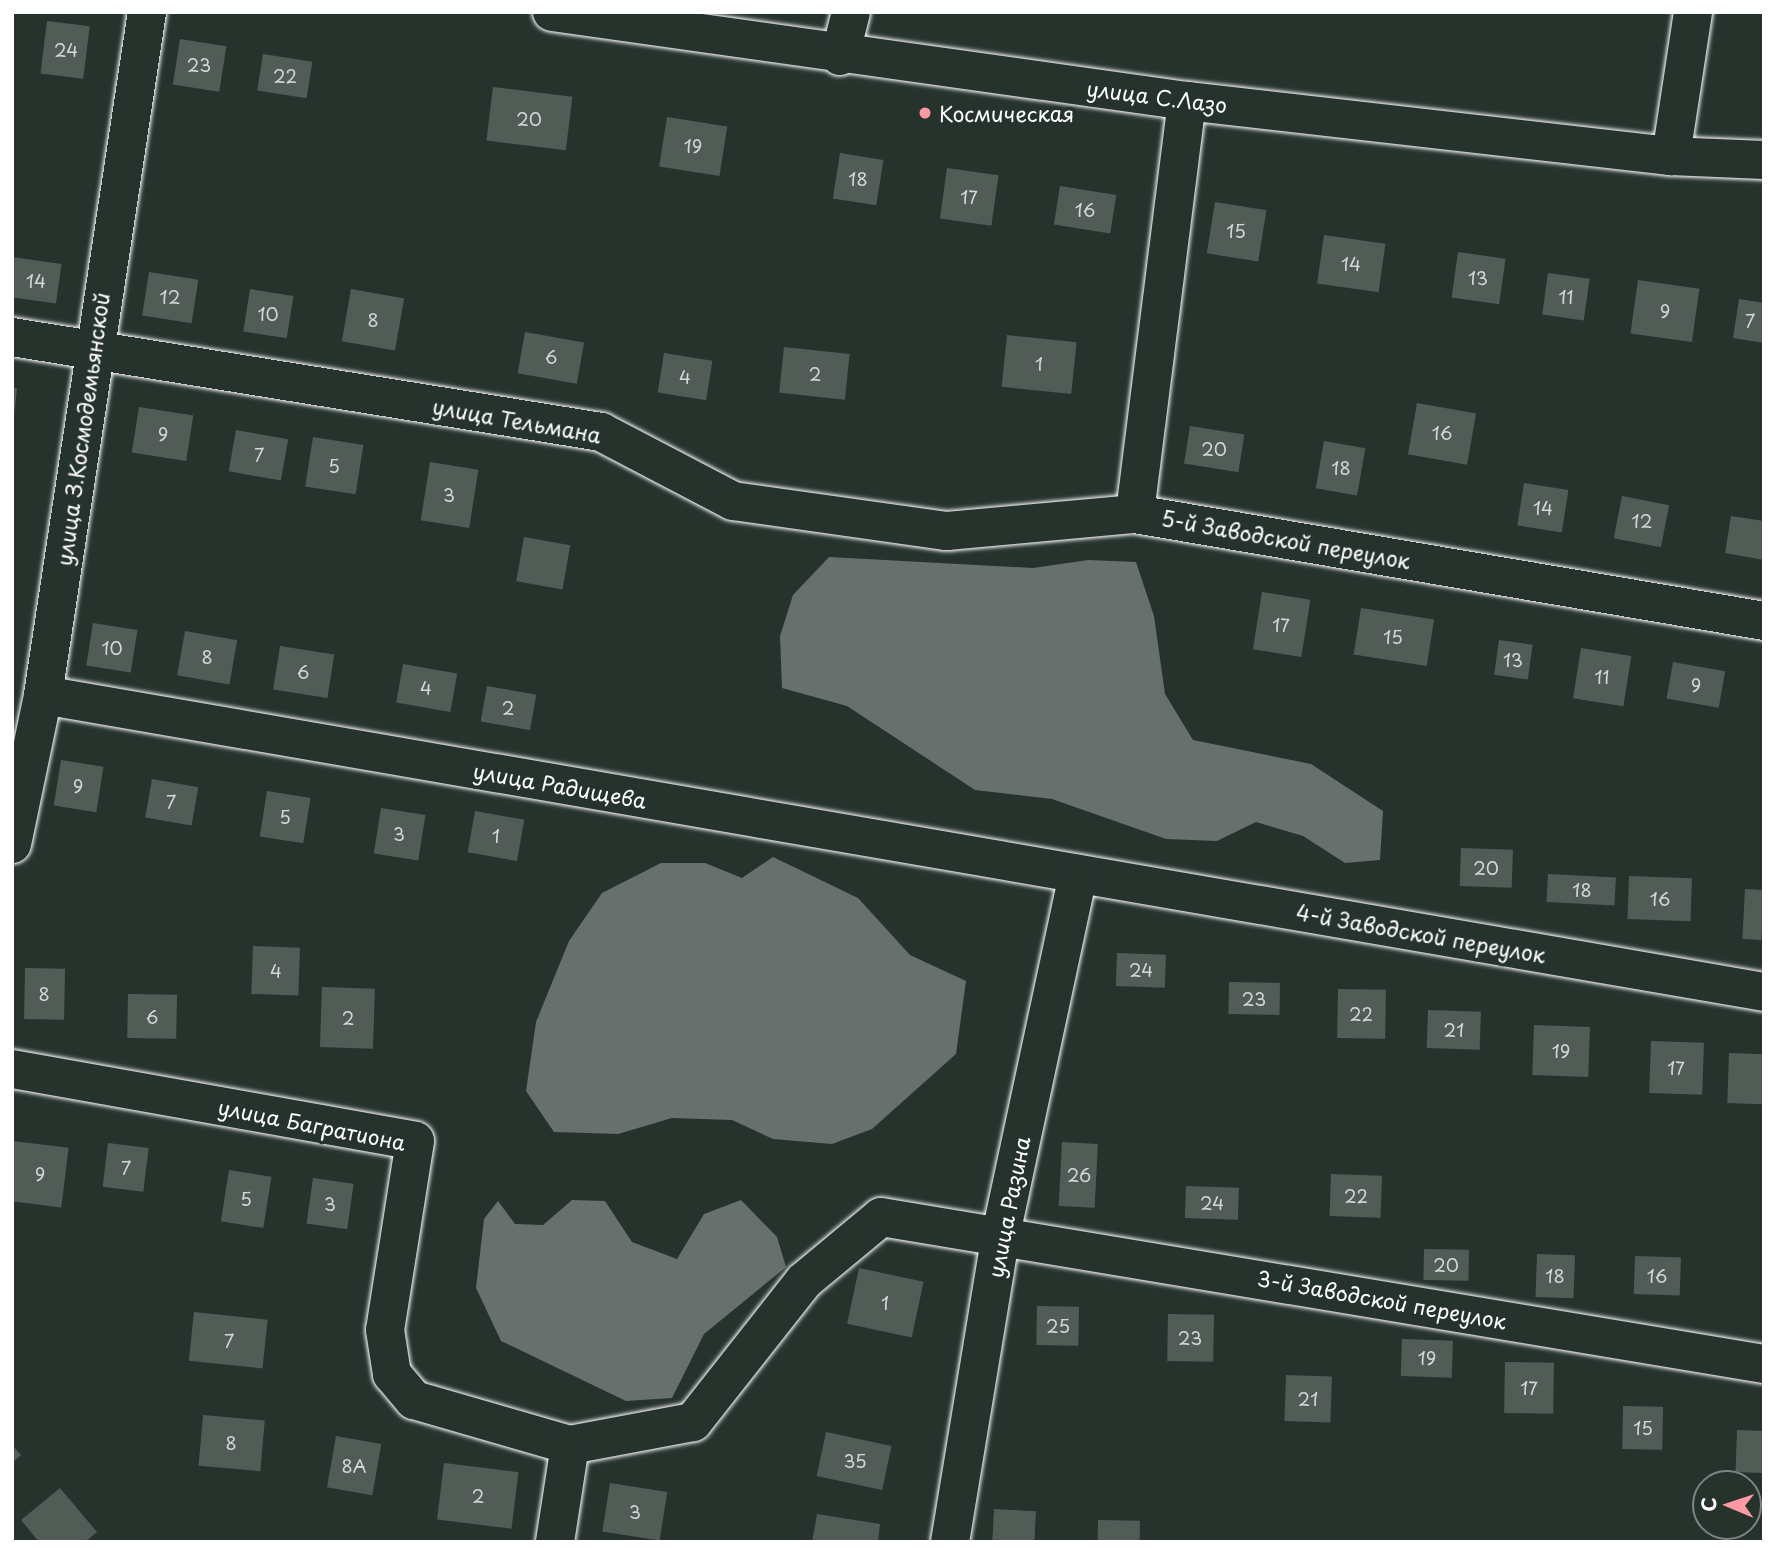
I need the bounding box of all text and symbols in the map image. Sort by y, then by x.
house number: 24 [54,39,78,61]
house number: 23 [187,54,211,76]
house number: 22 [273,65,297,87]
street label: улица С.Лазо [1085,75,1229,117]
place label: Космическая [939,100,1074,126]
marker: Космическая [917,105,933,121]
house number: 20 [516,108,542,130]
house number: 19 [684,135,702,157]
house number: 18 [848,168,868,190]
house number: 17 [960,186,978,208]
house number: 16 [1075,199,1095,221]
house number: 15 [1226,220,1246,242]
house number: 14 [1341,253,1361,275]
house number: 13 [1468,267,1488,289]
house number: 14 [26,270,46,292]
house number: 12 [160,286,180,308]
house number: 11 [1558,286,1574,308]
street label: улица З.Космодемьянской [50,291,114,567]
house number: 9 [1660,300,1670,322]
house number: 10 [257,303,279,325]
house number: 8 [367,309,379,331]
house number: 7 [1745,310,1755,332]
house number: 6 [545,346,557,368]
house number: 1 [1035,353,1043,375]
house number: 2 [809,363,821,385]
house number: 4 [679,366,691,388]
street label: улица Тельмана [430,393,604,447]
house number: 16 [1432,422,1452,444]
house number: 9 [158,423,168,445]
house number: 20 [1201,438,1227,460]
house number: 7 [254,444,264,466]
house number: 5 [328,455,340,477]
house number: 18 [1331,457,1351,479]
house number: 3 [443,484,455,506]
house number: 14 [1533,497,1553,519]
street label: 5-й Заводской переулок [1159,505,1413,573]
house number: 12 [1632,510,1652,532]
house number: 17 [1272,614,1290,636]
house number: 15 [1383,626,1403,648]
house number: 10 [101,637,123,659]
house number: 8 [201,646,213,668]
house number: 13 [1503,649,1523,671]
house number: 6 [297,661,309,683]
house number: 11 [1594,666,1610,688]
house number: 9 [1691,674,1701,696]
house number: 4 [420,677,432,699]
house number: 2 [502,697,514,719]
street label: улица Радищева [471,757,649,813]
house number: 9 [73,775,83,797]
house number: 7 [166,791,176,813]
house number: 5 [279,806,291,828]
house number: 3 [393,823,405,845]
house number: 1 [492,825,500,847]
house number: 20 [1473,857,1499,879]
house number: 18 [1572,879,1592,901]
house number: 16 [1650,888,1670,910]
street label: 4-й Заводской переулок [1294,899,1548,967]
house number: 24 [1129,959,1153,981]
house number: 4 [270,960,282,982]
house number: 8 [38,983,50,1005]
house number: 23 [1242,988,1266,1010]
house number: 22 [1349,1003,1373,1025]
house number: 6 [146,1006,158,1028]
house number: 2 [342,1007,354,1029]
house number: 21 [1444,1019,1464,1041]
house number: 19 [1552,1040,1570,1062]
house number: 17 [1667,1057,1685,1079]
street label: улица Багратиона [216,1093,408,1155]
street label: улица Разина [982,1134,1034,1280]
house number: 7 [121,1157,131,1179]
house number: 9 [35,1163,45,1185]
house number: 26 [1067,1164,1091,1186]
house number: 22 [1344,1185,1368,1207]
house number: 5 [240,1188,252,1210]
house number: 24 [1200,1192,1224,1214]
house number: 3 [324,1193,336,1215]
house number: 20 [1433,1254,1459,1276]
street label: 3-й Заводской переулок [1255,1265,1509,1333]
house number: 18 [1545,1265,1565,1287]
house number: 16 [1647,1265,1667,1287]
house number: 1 [881,1292,889,1314]
house number: 25 [1046,1315,1070,1337]
house number: 23 [1178,1327,1202,1349]
house number: 7 [224,1330,234,1352]
house number: 19 [1418,1347,1436,1369]
house number: 17 [1520,1377,1538,1399]
house number: 21 [1298,1388,1318,1410]
house number: 15 [1633,1417,1653,1439]
house number: 8 [225,1432,237,1454]
house number: 35 [843,1450,867,1472]
house number: 8А [341,1455,367,1477]
north arrow [1692,1470,1762,1540]
house number: 2 [472,1485,484,1507]
text: С [1694,1497,1722,1512]
house number: 3 [629,1501,641,1523]

